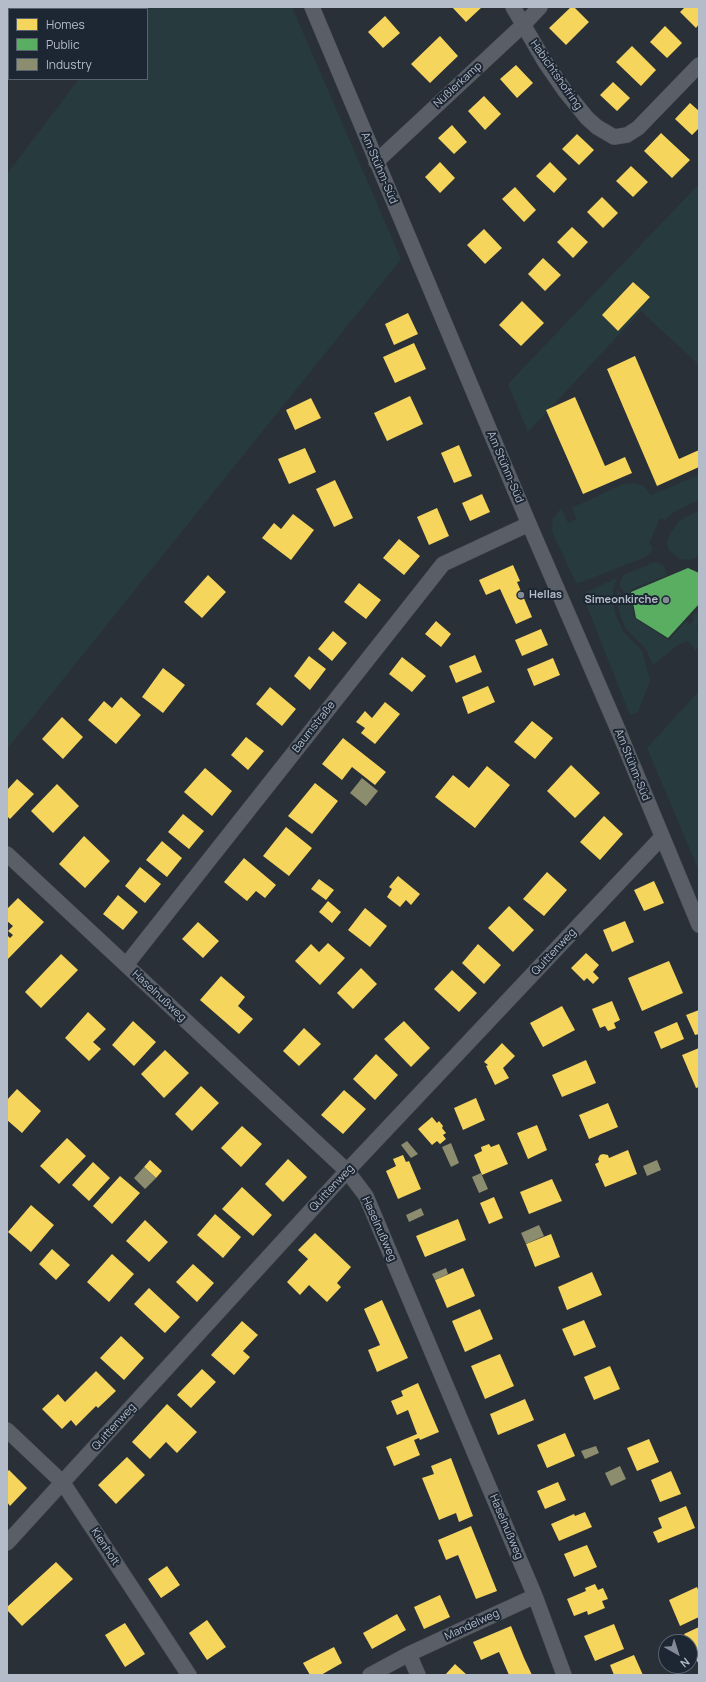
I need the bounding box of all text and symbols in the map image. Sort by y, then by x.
legend [8,8,148,80]
text: Homes [46,16,85,33]
text: Public [46,36,80,53]
street label: Habichtshofring [527,38,585,112]
text: Industry [46,56,92,73]
street label: Nüßlerkamp [431,59,485,111]
street label: Am Stühm-Süd [358,130,400,206]
street label: Am Stühm-Süd [484,429,526,505]
place label: Hellas [529,588,562,602]
marker: Hellas [516,590,526,600]
place label: Simeonkirche [584,593,658,607]
marker: Simeonkirche [661,595,671,605]
street label: Baumstraße [290,699,338,755]
street label: Am Stühm-Süd [612,727,652,803]
street label: Quittenweg [529,926,579,978]
street label: Haselnußweg [129,968,189,1024]
street label: Quittenweg [307,1162,357,1214]
street label: Haselnußweg [359,1195,399,1263]
street label: Quittenweg [89,1401,139,1453]
street label: Haselnußweg [486,1493,526,1561]
street label: Kienholt [88,1526,122,1568]
street label: Mandelweg [443,1607,501,1643]
north arrow [658,1634,698,1674]
text: N [677,1655,693,1671]

